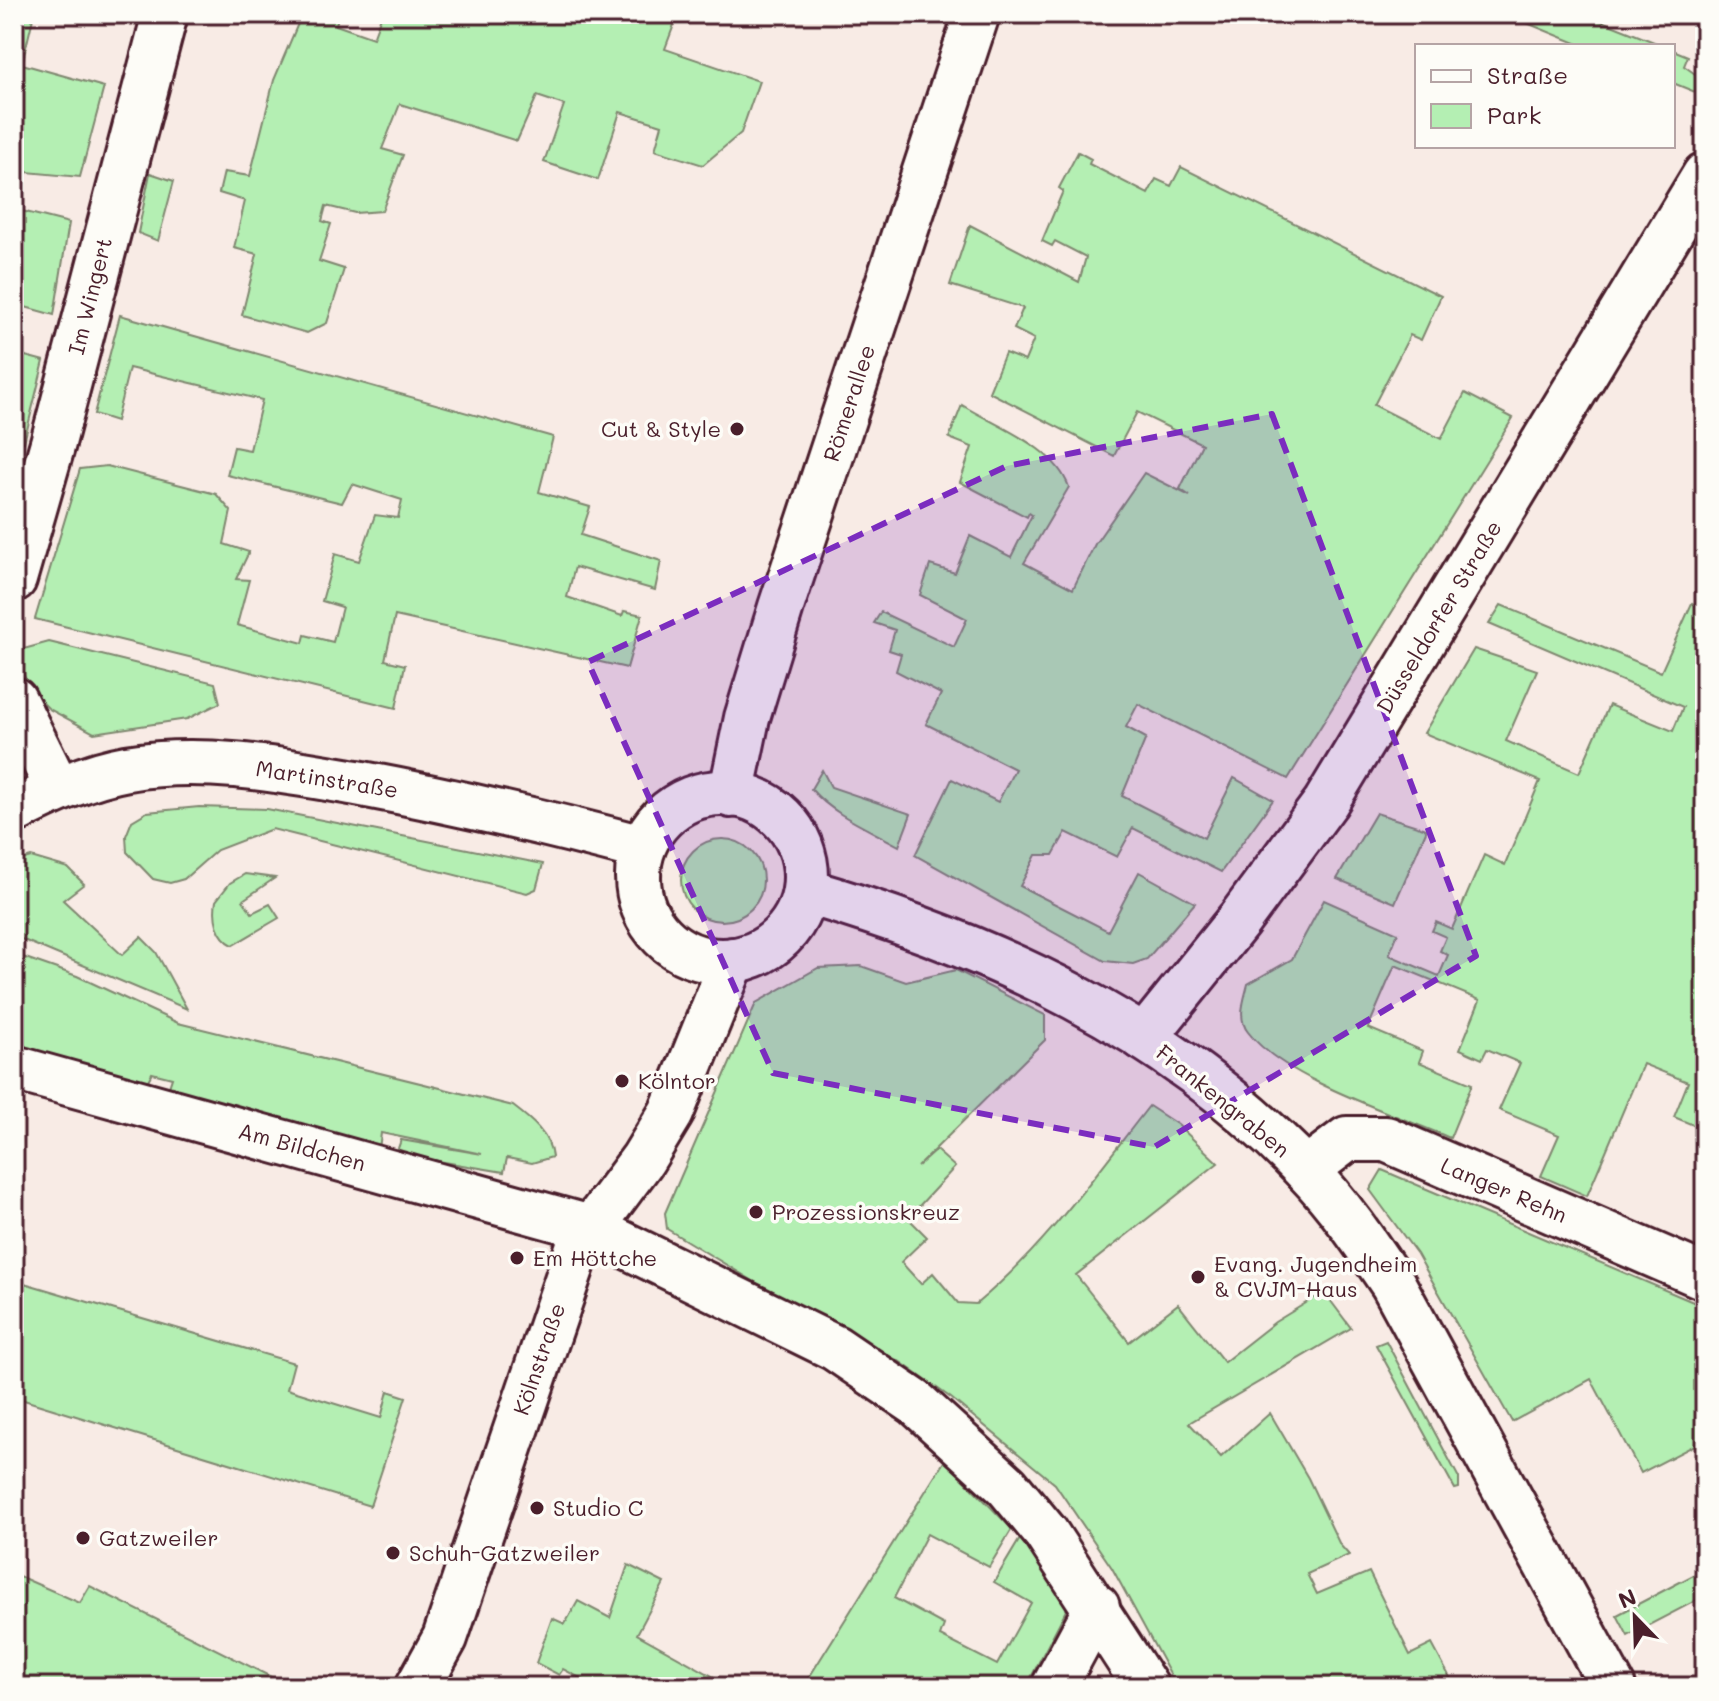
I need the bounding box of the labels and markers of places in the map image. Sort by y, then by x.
place label: Cut & Style [601,414,721,443]
marker: Cut & Style [728,420,746,438]
place label: Kölntor [638,1066,716,1095]
marker: Kölntor [613,1072,631,1090]
place label: Prozessionskreuz [772,1197,960,1226]
marker: Prozessionskreuz [747,1203,765,1221]
place label: Em Höttche [533,1243,657,1272]
marker: Em Höttche [508,1249,526,1267]
place label: Evang. Jugendheim & CVJM-Haus [1214,1249,1417,1303]
marker: Evang. Jugendheim & CVJM-Haus [1189,1268,1207,1286]
place label: Studio C [553,1493,644,1522]
marker: Studio C [528,1499,546,1517]
place label: Gatzweiler [99,1523,219,1552]
marker: Gatzweiler [74,1529,92,1547]
place label: Schuh-Gatzweiler [409,1538,600,1567]
marker: Schuh-Gatzweiler [384,1544,402,1562]

